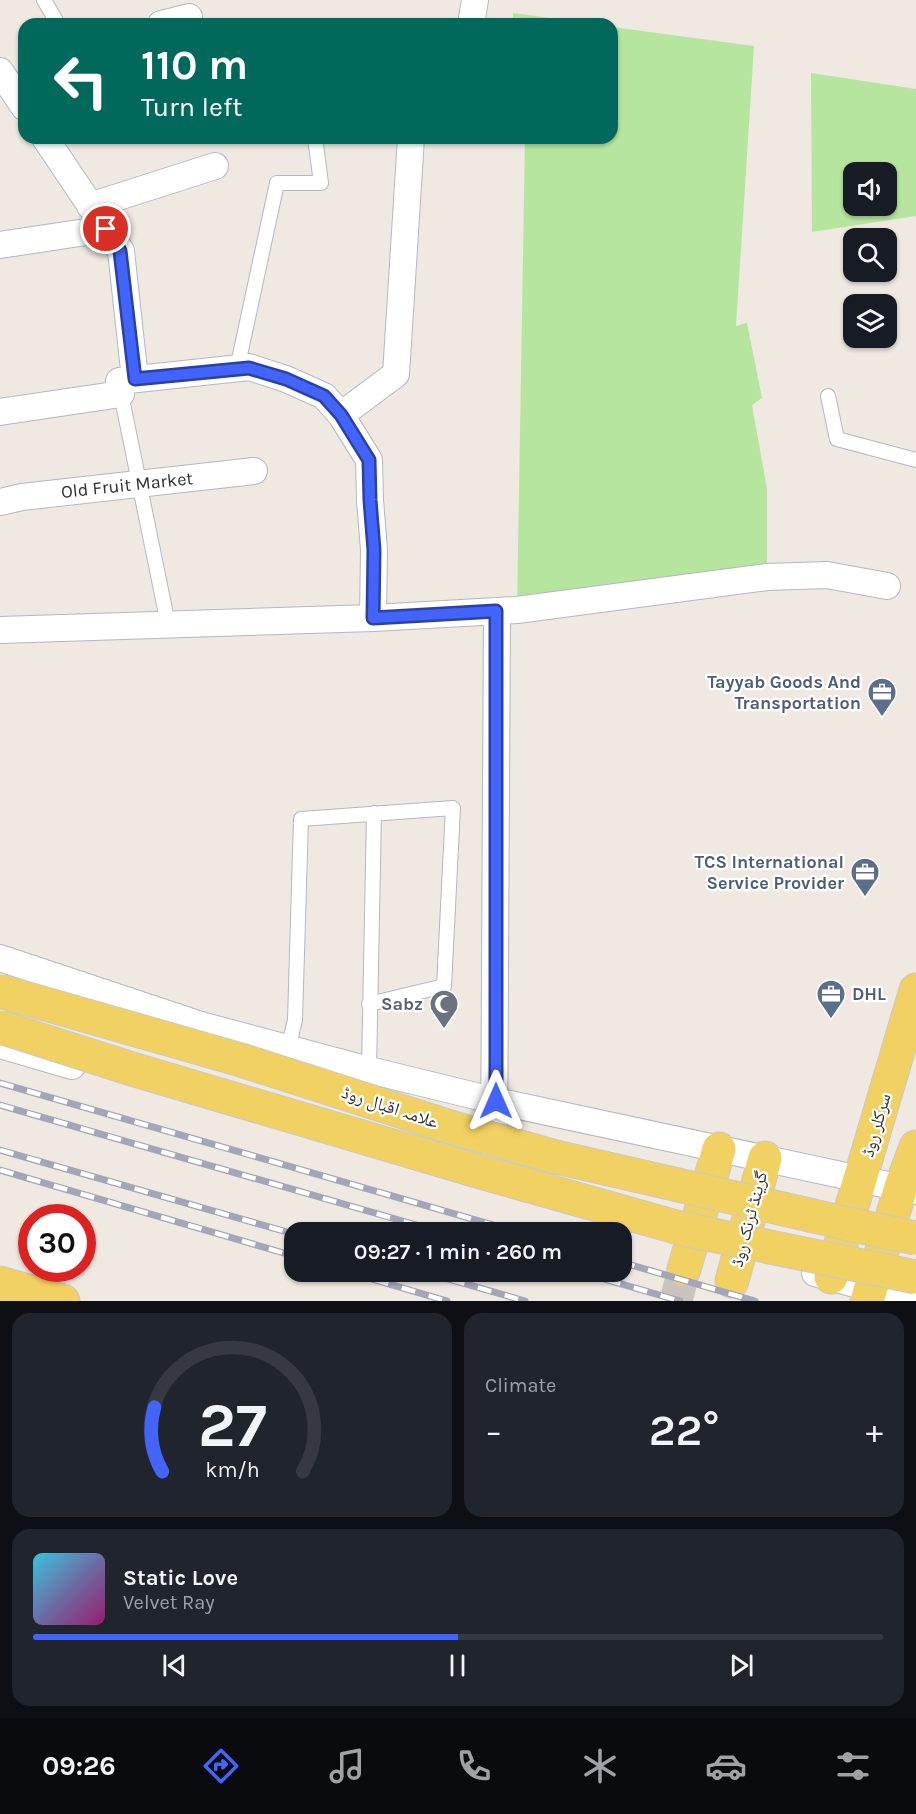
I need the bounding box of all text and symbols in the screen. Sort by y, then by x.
text: 110 m [141,40,248,90]
icon: left [42,42,120,120]
text: Turn left [141,91,242,123]
map controls [843,162,897,348]
button: sound [843,162,897,216]
pin [80,203,131,254]
icon: arrive [89,212,122,245]
button: search [843,228,897,282]
button: layers [843,294,897,348]
street label: Old Fruit Market [60,467,194,503]
place label: Tayyab Goods And Transportation [707,671,861,714]
office icon: Tayyab Goods And Transportation [866,676,898,718]
place label: TCS International Service Provider [694,851,844,894]
office icon: TCS International Service Provider [849,856,881,898]
office icon: DHL [815,978,847,1020]
place label: DHL [852,983,886,1005]
mosque icon: Sabz [428,988,460,1030]
place label: Sabz [381,993,423,1015]
position arrow [464,1069,528,1133]
street label: علامہ اقبال روڈ [339,1081,441,1133]
street label: سرکلر روڈ [856,1091,896,1159]
street label: گرینڈ ٹرنک روڈ [726,1168,773,1269]
speed limit sign: 30 [18,1204,96,1282]
text: 09:27 · 1 min · 260 m [354,1239,562,1265]
text: Climate [485,1374,556,1397]
text: 27 [198,1389,266,1462]
text: 22° [649,1404,719,1456]
text: − [485,1412,502,1450]
text: + [866,1412,883,1450]
text: km/h [205,1457,259,1482]
text: Static Love [123,1565,238,1591]
text: Velvet Ray [123,1591,215,1614]
icon: previous [158,1649,191,1682]
icon: pause [441,1649,474,1682]
icon: next [725,1649,758,1682]
icon: directions [200,1745,242,1787]
icon: music [326,1745,368,1787]
icon: phone [453,1745,495,1787]
icon: climate [579,1745,621,1787]
icon: car [705,1745,747,1787]
icon: filters [832,1745,874,1787]
text: 09:26 [42,1750,116,1782]

